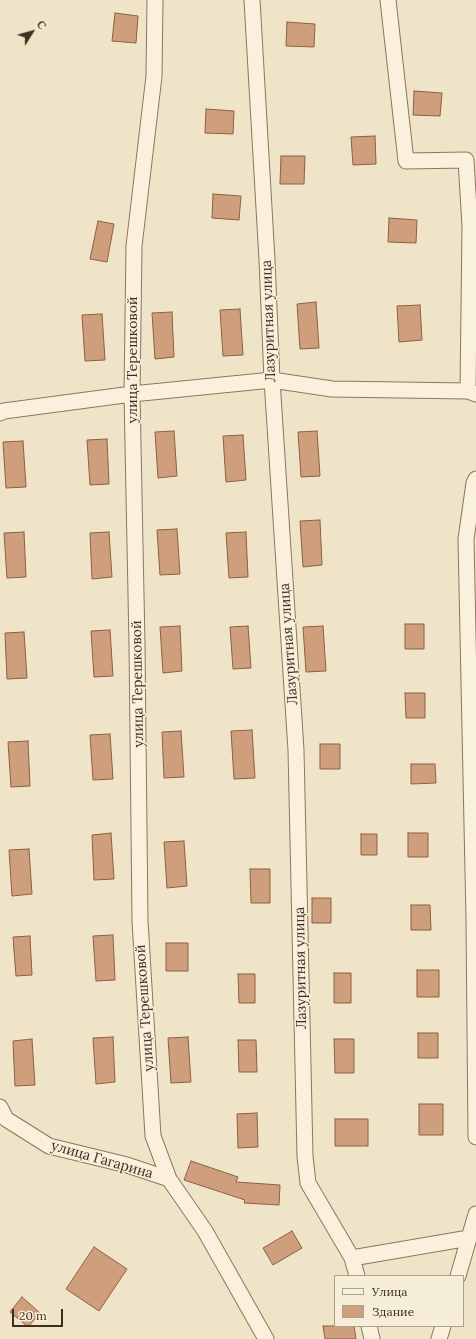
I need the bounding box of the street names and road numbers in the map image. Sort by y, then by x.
street label: Лазуритная улица [258,260,280,382]
street label: улица Терешковой [125,296,141,424]
street label: Лазуритная улица [276,582,302,706]
street label: улица Терешковой [128,620,148,748]
street label: Лазуритная улица [292,907,310,1029]
street label: улица Терешковой [132,944,158,1072]
street label: улица Гагарина [49,1137,155,1183]

